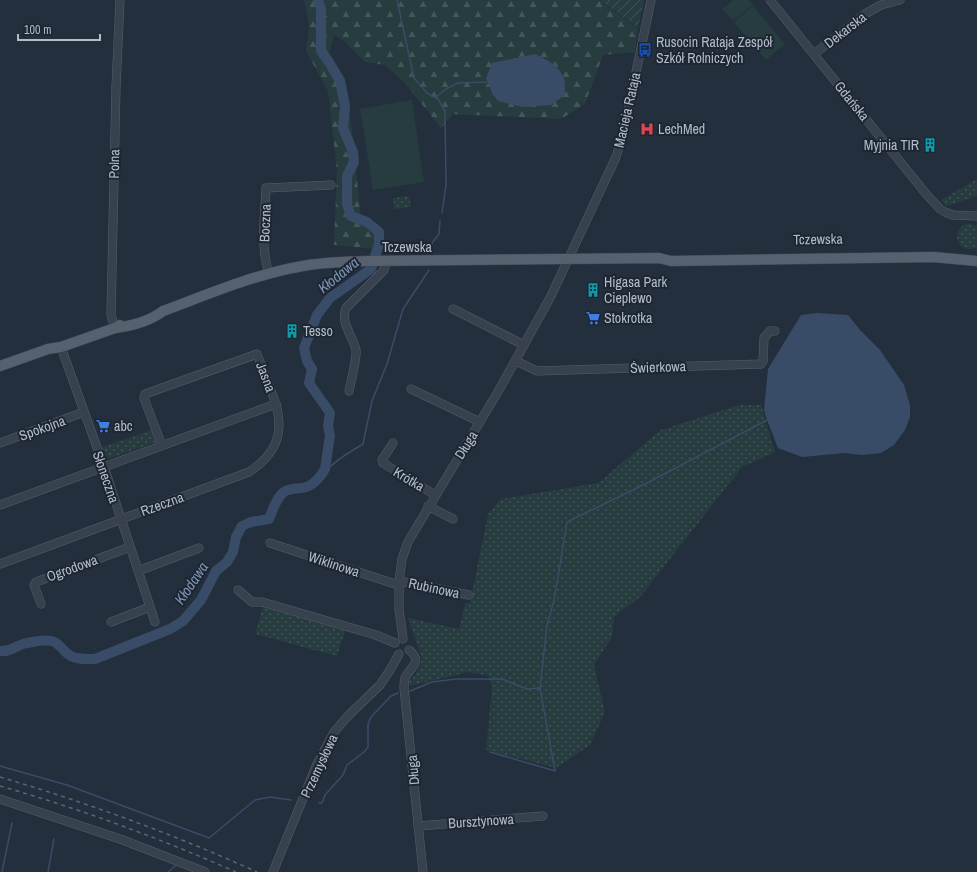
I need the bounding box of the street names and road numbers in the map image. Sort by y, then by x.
street label: Dekarska [820,8,870,52]
street label: Macieja Rataja [610,70,645,149]
street label: Gdańska [831,77,874,125]
street label: Polna [105,149,123,179]
street label: Boczna [255,203,275,242]
street label: Tczewska [793,230,844,248]
street label: Tczewska [382,238,432,256]
street label: Świerkowa [630,357,687,377]
street label: Jasna [252,359,280,395]
street label: Spokojna [16,411,68,445]
street label: Długa [450,427,482,462]
street label: Słoneczna [89,449,123,506]
street label: Krótka [390,463,428,496]
street label: Rzeczna [138,488,187,520]
street label: Wiklinowa [306,547,363,581]
street label: Ogrodowa [44,550,101,586]
street label: Rubinowa [407,574,462,602]
street label: Przemysłowa [296,731,342,801]
street label: Długa [403,754,423,786]
street label: Bursztynowa [448,810,515,832]

